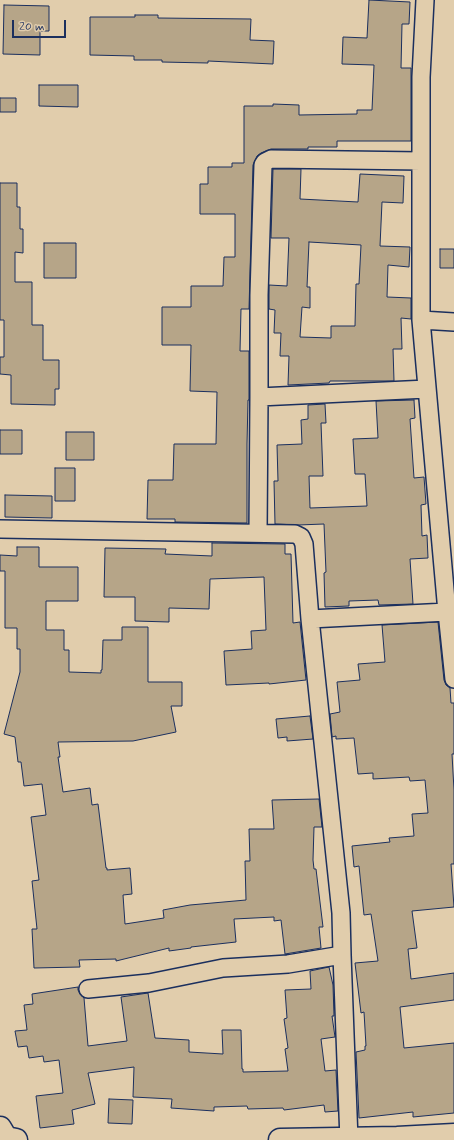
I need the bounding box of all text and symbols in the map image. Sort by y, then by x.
scale bar [14,12,68,38]
text: 20 m [19,19,45,35]

